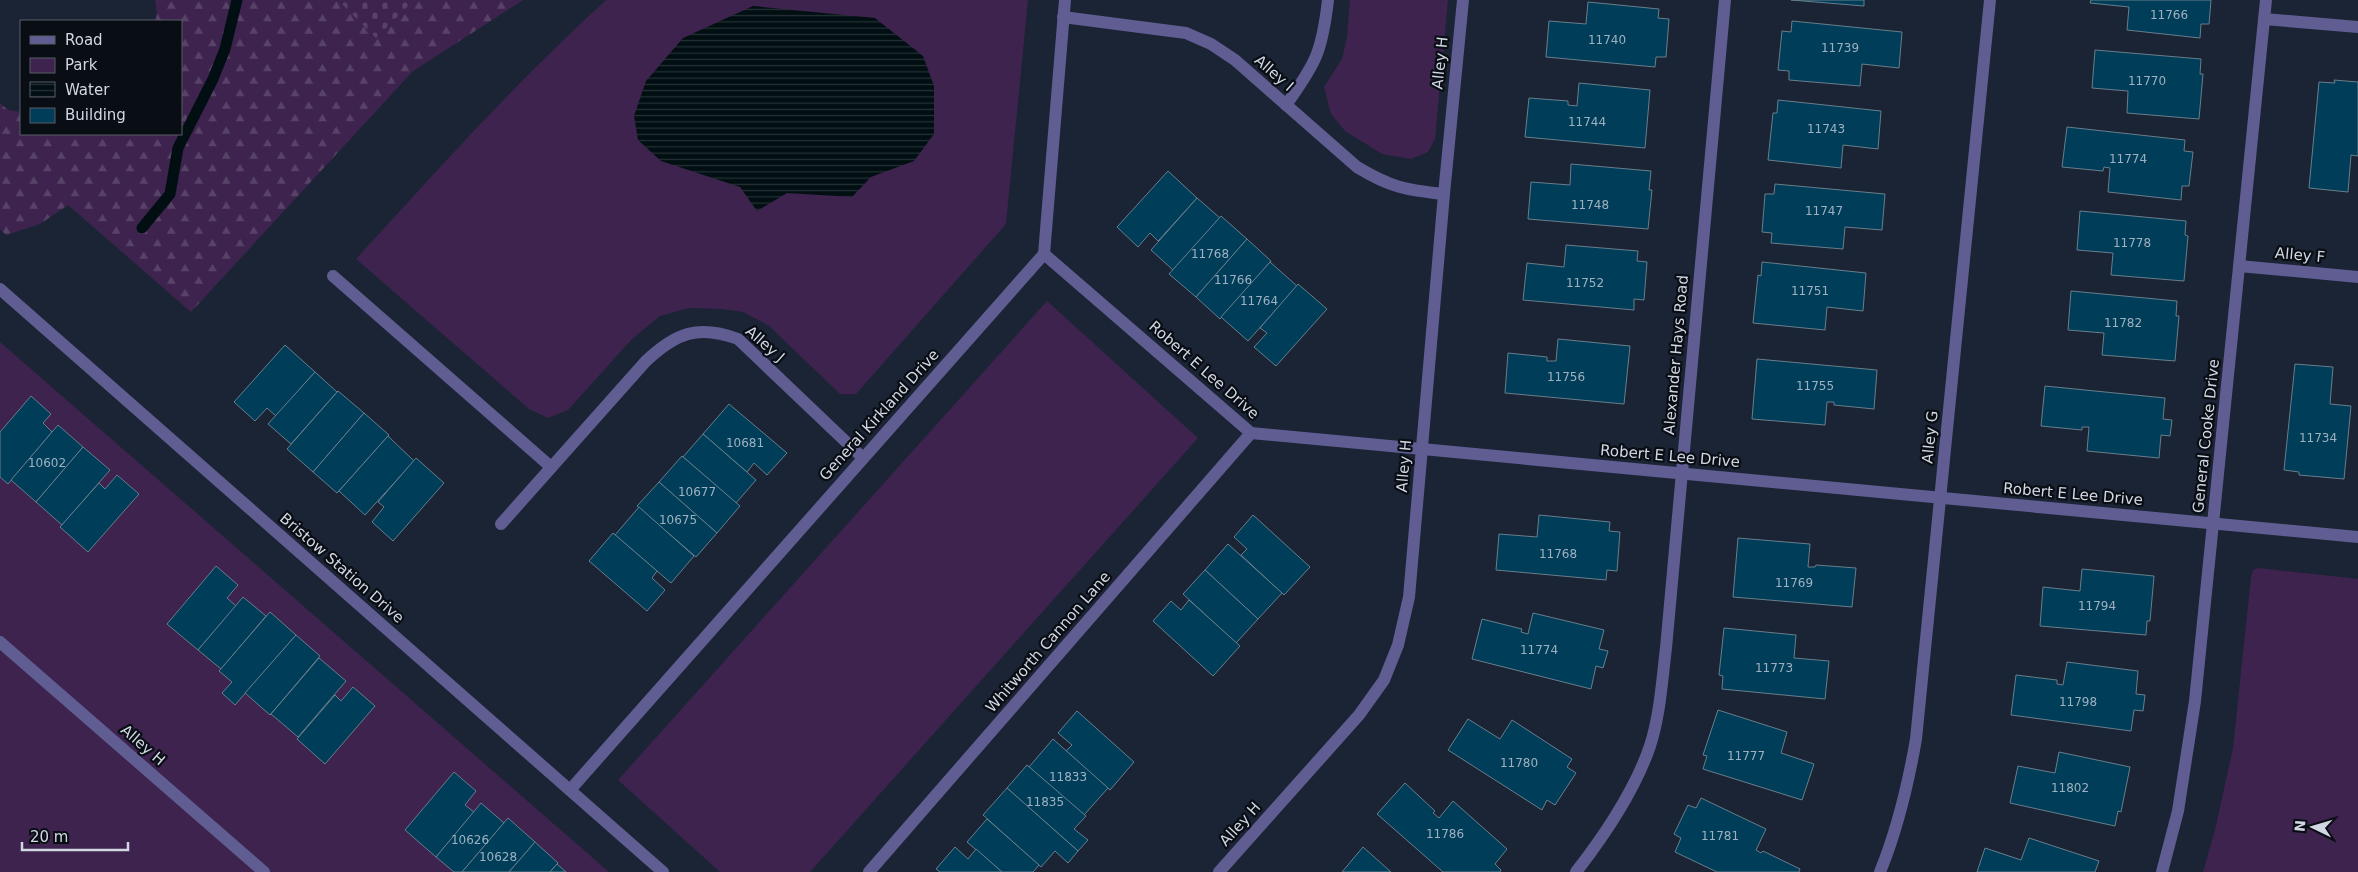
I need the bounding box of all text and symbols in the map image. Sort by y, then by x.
house number: 11766 [2150,8,2188,22]
legend [20,20,182,135]
text: Road [65,31,103,49]
house number: 11740 [1588,33,1626,47]
street label: Alley H [1428,36,1452,90]
house number: 11739 [1821,41,1859,55]
street label: Alley I [1251,51,1297,95]
text: Park [65,56,98,74]
house number: 11770 [2128,74,2166,88]
text: Water [65,81,110,99]
text: Building [65,106,126,124]
house number: 11744 [1568,115,1606,129]
house number: 11743 [1807,122,1845,136]
house number: 11774 [2109,152,2147,166]
house number: 11748 [1571,198,1609,212]
house number: 11747 [1805,204,1843,218]
house number: 11778 [2113,236,2151,250]
street label: Alley F [2274,244,2326,266]
house number: 11768 [1191,247,1229,261]
house number: 11766 [1214,273,1252,287]
street label: Alexander Hays Road [1660,274,1692,436]
house number: 11752 [1566,276,1604,290]
house number: 11751 [1791,284,1829,298]
house number: 11764 [1240,294,1278,308]
house number: 11782 [2104,316,2142,330]
street label: Robert E Lee Drive [1145,317,1263,423]
street label: Alley J [742,322,788,366]
street label: General Kirkland Drive [815,346,943,484]
street label: General Cooke Drive [2189,358,2223,514]
house number: 11756 [1547,370,1585,384]
house number: 11755 [1796,379,1834,393]
street label: Alley G [1918,410,1942,464]
house number: 11734 [2299,431,2337,445]
house number: 10681 [726,436,764,450]
street label: Alley H [1393,439,1415,493]
street label: Robert E Lee Drive [1599,441,1741,471]
house number: 10602 [28,456,66,470]
street label: Robert E Lee Drive [2002,479,2144,509]
house number: 10677 [678,485,716,499]
street label: Bristow Station Drive [276,509,408,627]
house number: 10675 [659,513,697,527]
house number: 11768 [1539,547,1577,561]
street label: Whitworth Cannon Lane [982,568,1114,716]
house number: 11769 [1775,576,1813,590]
house number: 11794 [2078,599,2116,613]
house number: 11774 [1520,643,1558,657]
house number: 11773 [1755,661,1793,675]
house number: 11798 [2059,695,2097,709]
street label: Alley H [117,721,169,769]
house number: 11777 [1727,749,1765,763]
house number: 11780 [1500,756,1538,770]
house number: 11833 [1049,770,1087,784]
house number: 11802 [2051,781,2089,795]
house number: 11835 [1026,795,1064,809]
street label: Alley H [1216,798,1264,850]
north arrow [2288,802,2338,852]
text: N [2292,819,2309,832]
scale bar [22,820,129,852]
house number: 11786 [1426,827,1464,841]
text: 20 m [30,828,68,846]
house number: 11781 [1701,829,1739,843]
house number: 10626 [451,833,489,847]
house number: 10628 [479,850,517,864]

